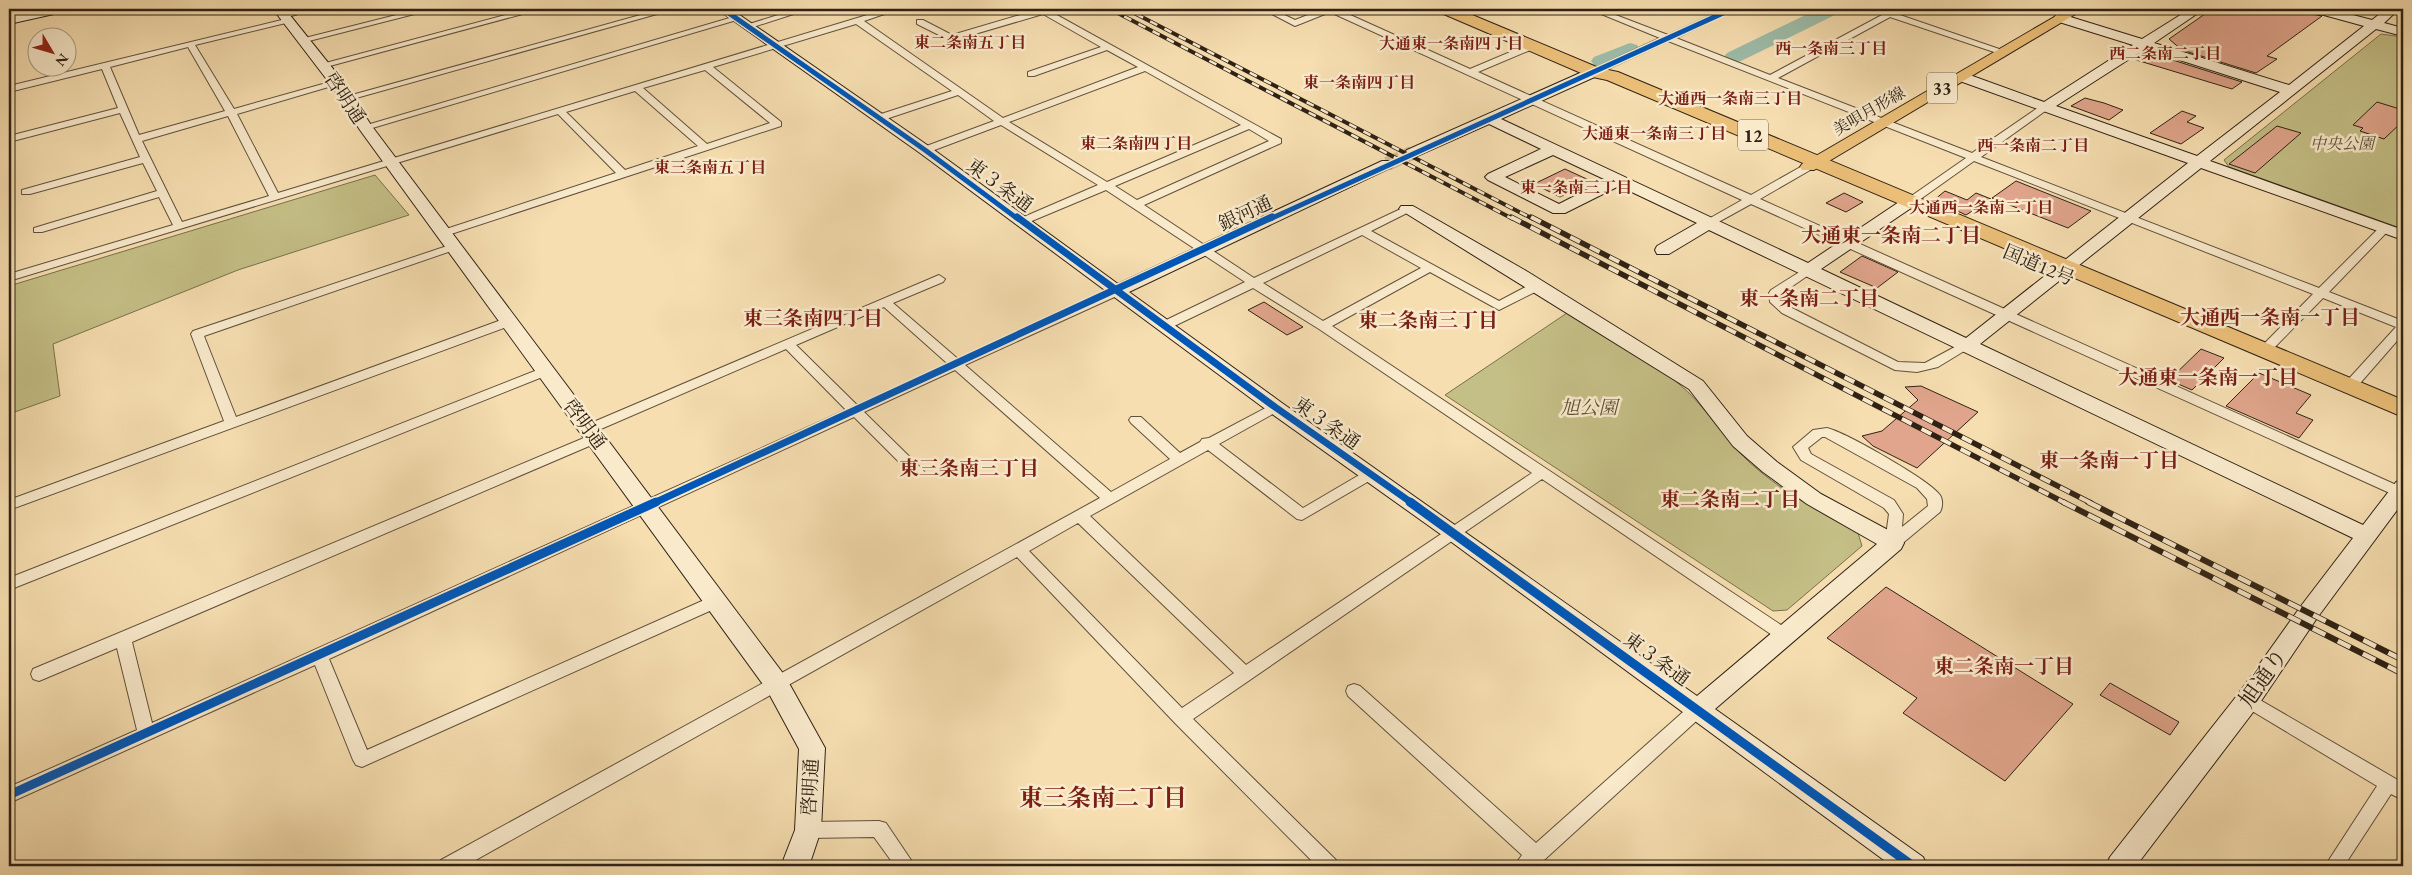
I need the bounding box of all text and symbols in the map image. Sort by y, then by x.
north arrow [28,28,78,78]
district label: 東二条南五丁目 [914,32,1026,53]
district label: 大通東一条南四丁目 [1379,33,1523,54]
district label: 西一条南三丁目 [1775,38,1887,59]
district label: 西二条南二丁目 [2109,43,2221,64]
text: N [51,50,73,71]
street label: 啓明通 [319,67,371,129]
district label: 東一条南四丁目 [1303,72,1415,93]
road number: 33 [1927,73,1957,104]
street label: 美唄月形線 [1829,82,1909,140]
district label: 大通西一条南三丁目 [1658,88,1802,109]
road number: 12 [1738,120,1768,150]
district label: 大通東一条南三丁目 [1582,123,1726,144]
district label: 東二条南四丁目 [1080,133,1192,154]
park label: 中央公園 [2310,133,2377,154]
district label: 西一条南二丁目 [1977,135,2089,156]
street label: 東３条通 [962,153,1038,217]
district label: 東三条南五丁目 [654,157,766,178]
district label: 東一条南三丁目 [1520,177,1632,198]
street label: 銀河通 [1214,190,1276,236]
district label: 大通西一条南二丁目 [1909,197,2053,218]
district label: 大通東一条南二丁目 [1801,222,1981,248]
street label: 国道12号 [1999,239,2079,291]
district label: 東一条南二丁目 [1739,285,1879,311]
district label: 大通西一条南一丁目 [2180,304,2360,330]
district label: 東三条南四丁目 [743,305,883,331]
district label: 東二条南三丁目 [1358,307,1498,333]
district label: 大通東一条南一丁目 [2118,364,2298,390]
street label: 東３条通 [1289,391,1365,455]
street label: 啓明通 [558,394,612,454]
park label: 旭公園 [1560,395,1620,420]
district label: 東一条南一丁目 [2039,447,2179,473]
district label: 東三条南三丁目 [899,455,1039,481]
district label: 東二条南二丁目 [1660,486,1800,512]
street label: 東３条通 [1619,627,1695,691]
street label: 旭通り [2232,643,2294,713]
district label: 東二条南一丁目 [1934,653,2074,679]
street label: 啓明通 [796,758,824,816]
district label: 東三条南二丁目 [1019,782,1187,813]

